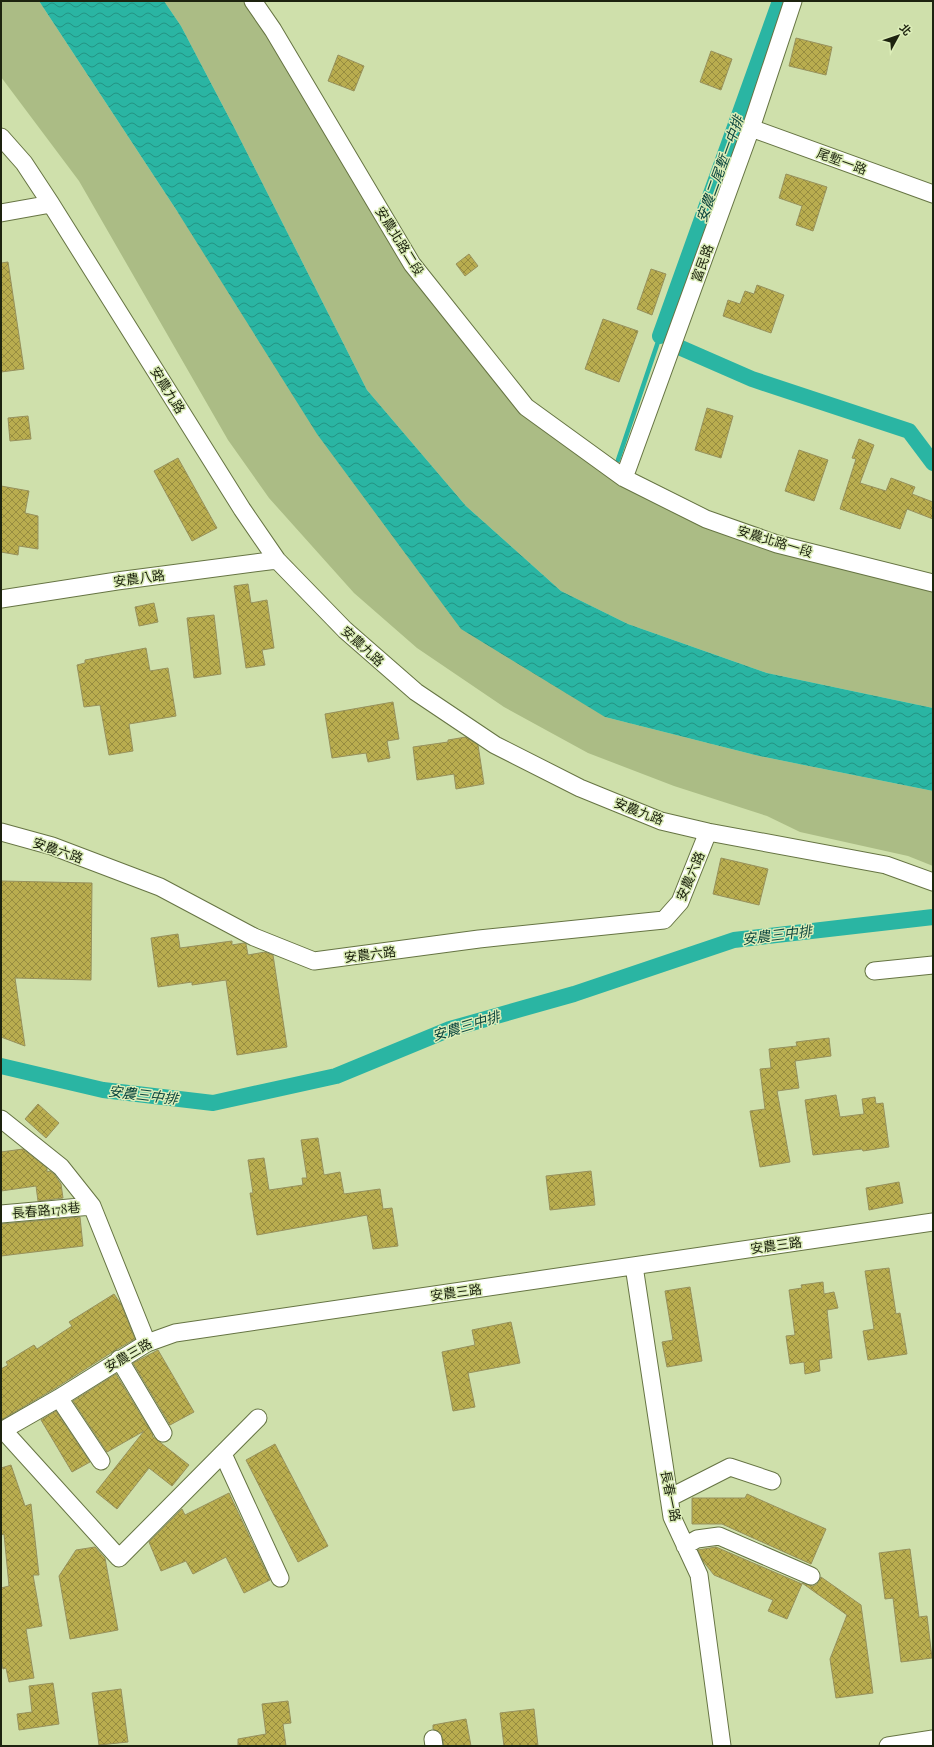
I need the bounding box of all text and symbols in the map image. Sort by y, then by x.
north arrow [878,16,918,56]
text: 北 [897,20,915,38]
water label: 安農二尾塹一中排 [691,111,748,225]
street label: 尾塹一路 [815,144,870,177]
street label: 安農北路二段 [373,203,428,278]
street label: 富民路 [687,242,716,284]
street label: 安農九路 [147,363,189,416]
street label: 安農北路一段 [735,521,815,560]
street label: 安農八路 [112,565,166,590]
street label: 安農九路 [338,622,388,669]
street label: 安農九路 [612,793,667,828]
street label: 安農六路 [31,833,86,866]
street label: 安農六路 [672,849,708,903]
water label: 安農三中排 [741,921,815,948]
street label: 安農六路 [343,942,397,965]
water label: 安農三中排 [430,1006,504,1045]
water label: 安農三中排 [107,1081,181,1108]
street label: 長春路178巷 [11,1198,81,1221]
street label: 安農三路 [749,1232,803,1257]
street label: 安農三路 [429,1279,483,1304]
street label: 安農三路 [101,1334,155,1375]
street label: 長春一路 [658,1469,685,1523]

